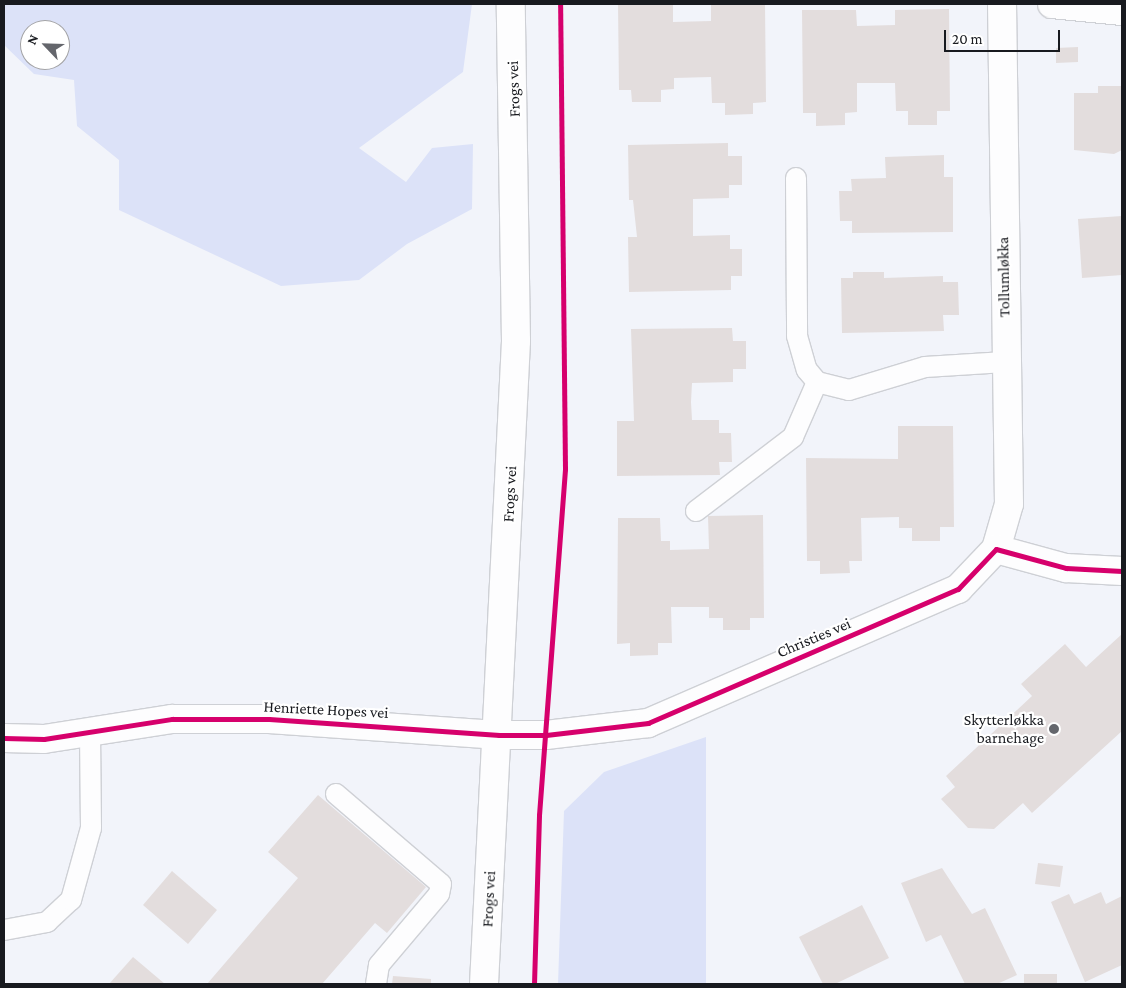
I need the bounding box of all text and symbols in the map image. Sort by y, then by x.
north arrow [20,20,70,70]
scale bar [946,20,1062,52]
text: 20 m [952,31,983,47]
text: N [23,32,41,47]
street label: Frogs vei [503,60,525,118]
street label: Tollumløkka [994,237,1014,317]
street label: Frogs vei [499,465,521,523]
street label: Christies vei [774,614,854,662]
street label: Henriette Hopes vei [263,697,389,723]
place label: Skytterløkka barnehage [964,710,1044,748]
marker: Skytterløkka barnehage [1048,723,1060,735]
street label: Frogs vei [478,870,500,928]

